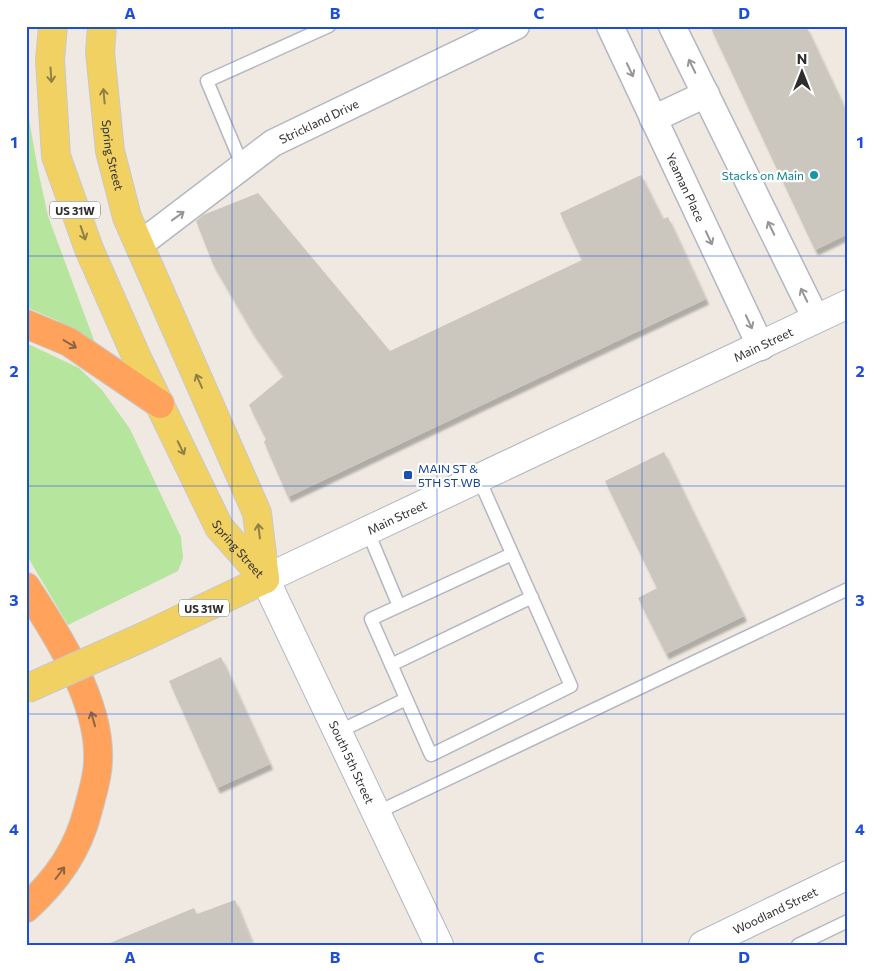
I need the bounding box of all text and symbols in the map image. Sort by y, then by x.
text: A [124,3,136,22]
text: B [330,3,341,22]
text: C [534,3,545,22]
text: D [738,3,750,22]
north arrow [776,48,826,98]
text: N [797,50,807,67]
one-way arrow [687,59,696,74]
one-way arrow [626,62,636,77]
one-way arrow [46,67,56,83]
one-way arrow [100,89,109,105]
street label: Strickland Drive [276,96,361,146]
street label: Spring Street [100,119,127,192]
text: 1 [10,132,18,151]
text: 1 [856,132,864,151]
street label: Yeaman Place [664,150,708,224]
place label: Stacks on Main [722,168,804,182]
marker: Stacks on Main [808,169,820,181]
road number: US 31W [50,202,100,218]
one-way arrow [171,211,185,221]
one-way arrow [766,220,776,235]
one-way arrow [79,224,88,240]
one-way arrow [705,230,714,245]
one-way arrow [799,288,809,303]
one-way arrow [745,314,754,329]
street label: Main Street [731,324,795,364]
one-way arrow [63,339,78,349]
text: 2 [9,361,19,380]
text: 2 [855,361,865,380]
one-way arrow [193,374,203,389]
one-way arrow [176,440,186,455]
place label: MAIN ST & 5TH ST WB [418,461,481,489]
marker: MAIN ST & 5TH ST WB [402,469,414,481]
street label: Main Street [365,497,429,537]
street label: Spring Street [210,518,267,580]
one-way arrow [254,523,264,539]
text: 3 [9,590,19,609]
text: 3 [855,590,865,609]
road number: US 31W [179,600,229,616]
one-way arrow [87,711,97,727]
street label: South 5th Street [327,718,377,806]
text: 4 [9,819,19,838]
text: 4 [855,819,865,838]
one-way arrow [54,867,65,880]
street label: Woodland Street [731,884,820,937]
text: A [124,947,136,966]
text: B [330,947,341,966]
text: C [534,947,545,966]
text: D [738,947,750,966]

